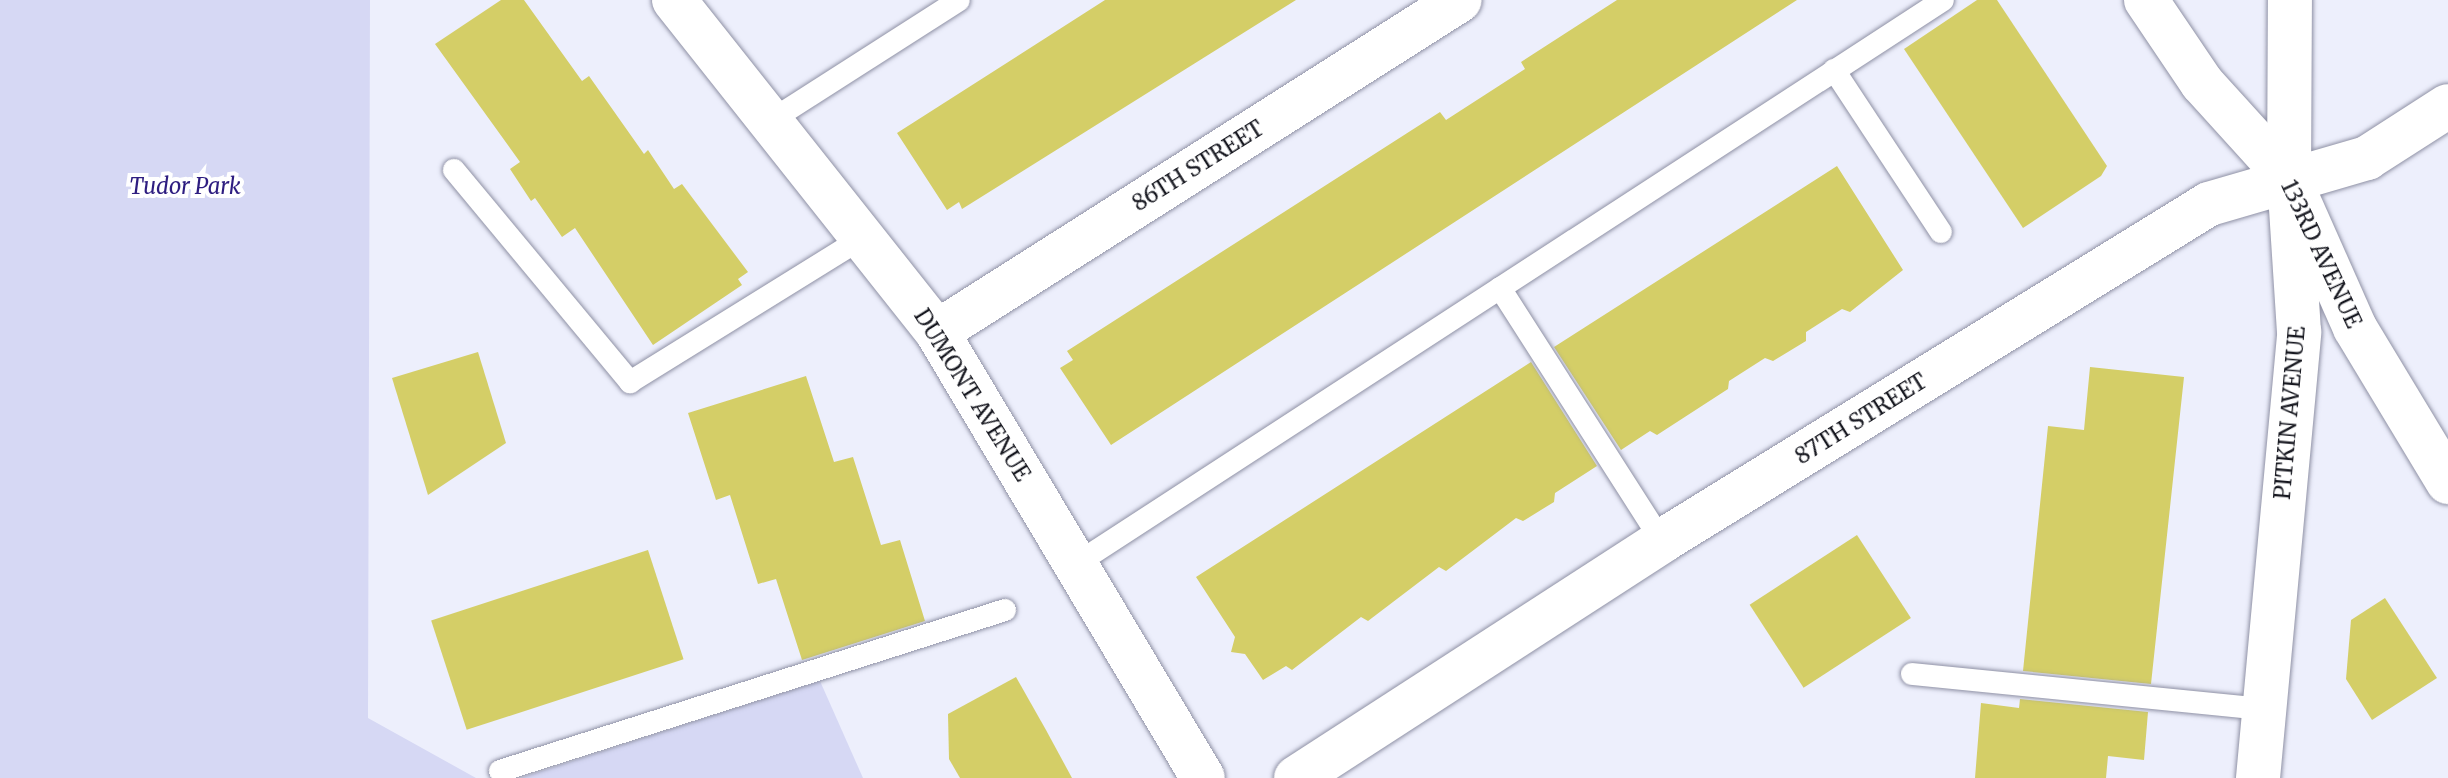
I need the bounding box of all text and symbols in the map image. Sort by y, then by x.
street label: 86TH STREET [1127,115,1269,217]
park label: Tudor Park [129,174,241,200]
street label: 133RD AVENUE [2275,176,2367,332]
street label: DUMONT AVENUE [908,304,1036,486]
street label: PITKIN AVENUE [2269,325,2311,501]
street label: 87TH STREET [1790,368,1932,470]

